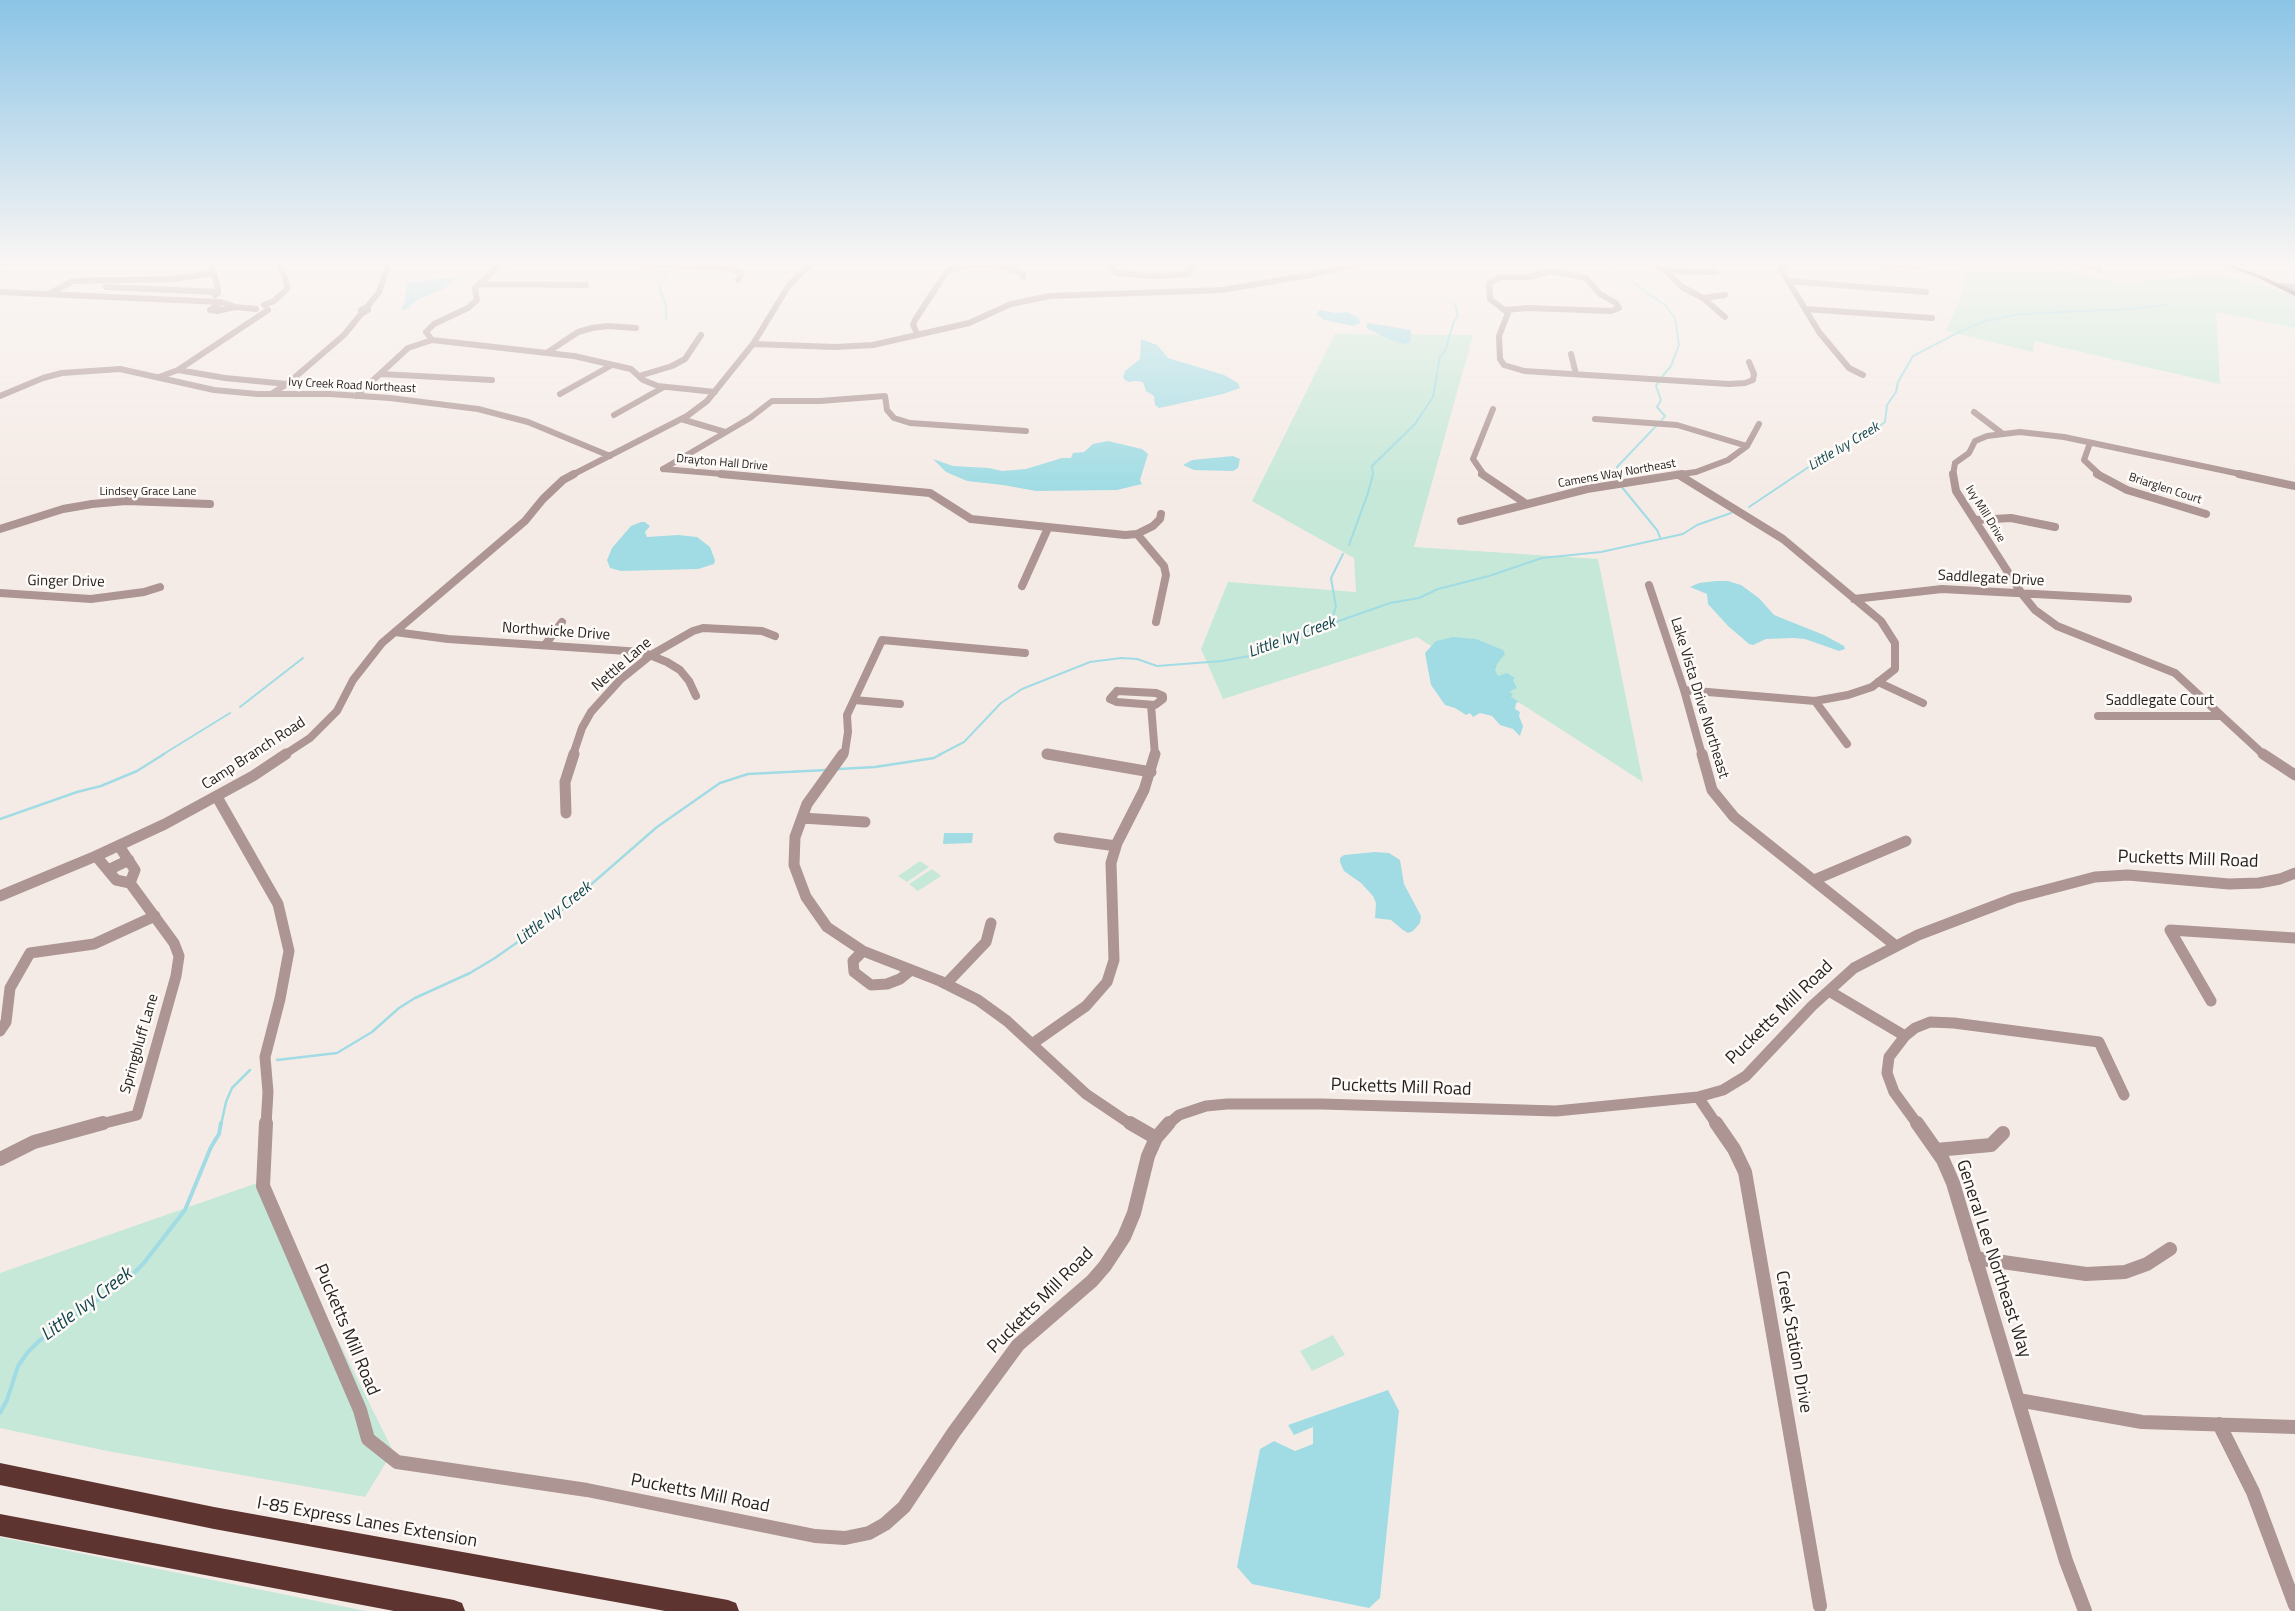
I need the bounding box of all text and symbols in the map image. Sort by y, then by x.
street label: Ivy Creek Road Northeast [288,375,416,397]
water label: Little Ivy Creek [1805,419,1883,475]
street label: Drayton Hall Drive [676,452,768,474]
street label: Camens Way Northeast [1557,457,1677,491]
street label: Briarglen Court [2127,470,2203,508]
street label: Ivy Mill Drive [1962,483,2008,545]
street label: Lindsey Grace Lane [100,485,196,499]
street label: Saddlegate Drive [1937,567,2045,591]
street label: Ginger Drive [27,572,105,592]
water label: Little Ivy Creek [1246,613,1338,663]
street label: Lake Vista Drive Northeast [1666,615,1732,781]
street label: Northwicke Drive [501,619,611,645]
street label: Nettle Lane [589,634,655,696]
street label: Saddlegate Court [2106,692,2214,710]
street label: Camp Branch Road [199,714,309,794]
street label: Pucketts Mill Road [2117,847,2259,873]
water label: Little Ivy Creek [512,878,596,950]
street label: Pucketts Mill Road [1722,956,1838,1070]
street label: Springbluff Lane [117,992,163,1096]
street label: Pucketts Mill Road [1330,1075,1472,1101]
street label: General Lee Northeast Way [1951,1157,2035,1361]
street label: Pucketts Mill Road [984,1244,1098,1358]
street label: Pucketts Mill Road [309,1261,383,1399]
water label: Little Ivy Creek [37,1263,137,1347]
street label: Creek Station Drive [1770,1269,1816,1415]
street label: Pucketts Mill Road [629,1470,771,1518]
street label: I-85 Express Lanes Extension [255,1493,479,1553]

